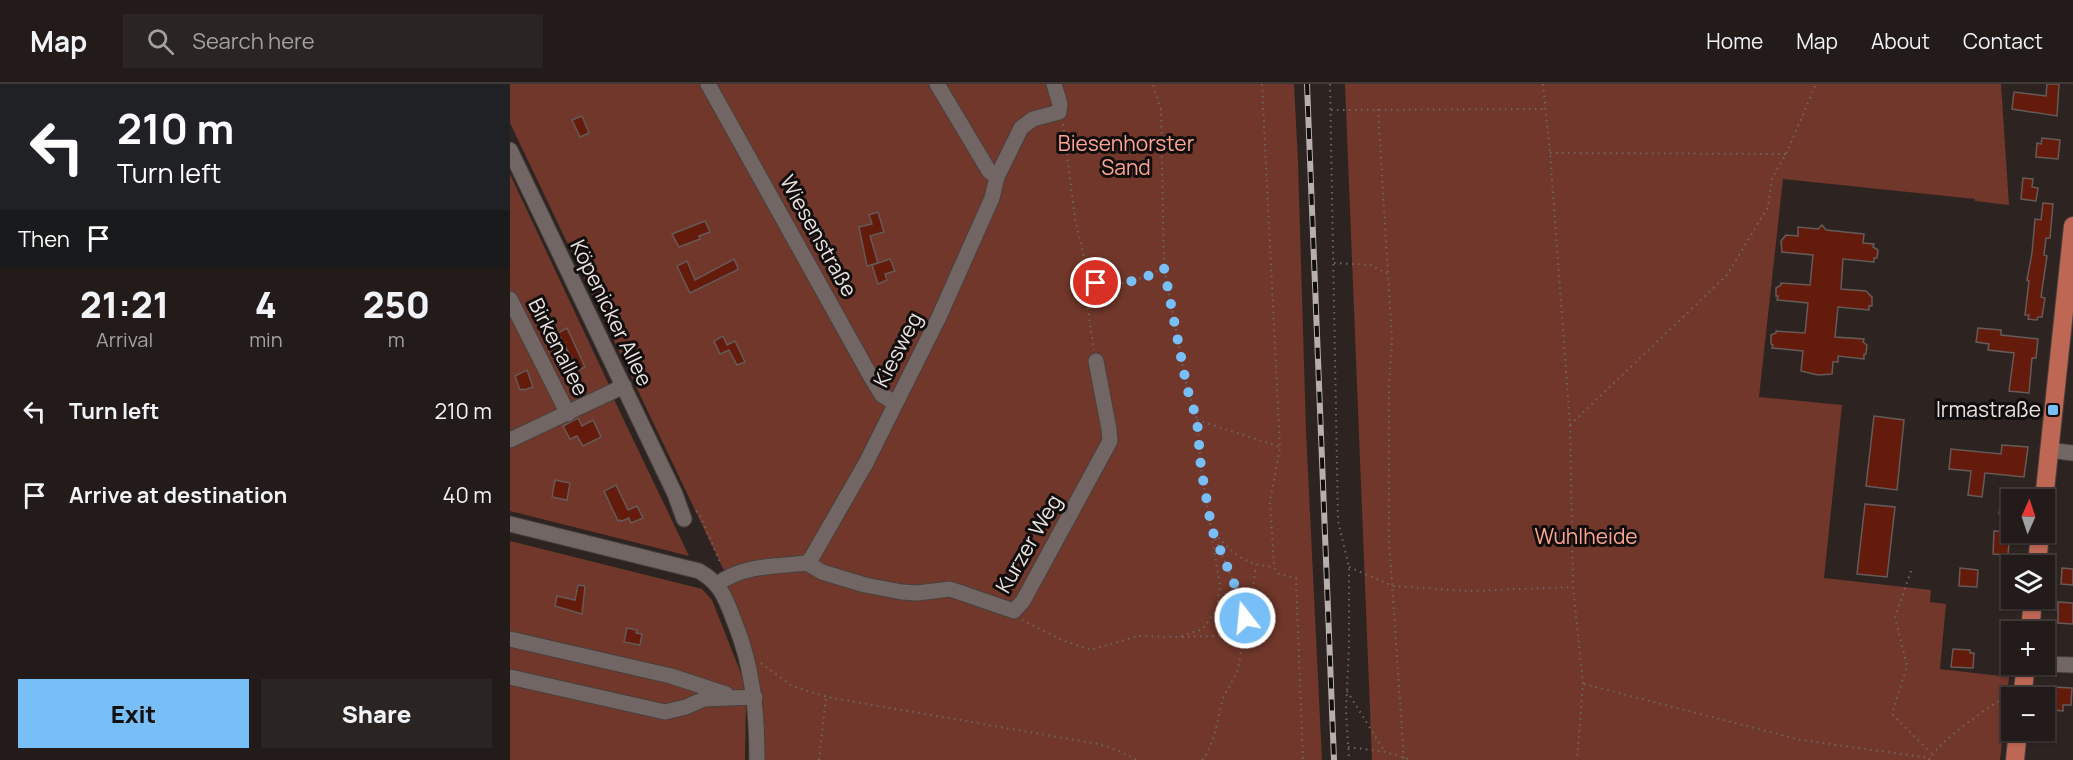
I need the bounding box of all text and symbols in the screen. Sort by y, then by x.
search box [123,14,543,68]
text: Map [30,22,87,60]
icon: search [144,25,177,58]
text: Search here [192,26,315,56]
text: Home [1706,27,1763,55]
text: Map [1796,27,1838,55]
text: About [1871,27,1930,55]
text: Contact [1963,27,2043,55]
text: 210 m [117,99,234,157]
icon: left [18,108,96,186]
park label: Biesenhorster Sand [1058,129,1195,181]
text: Turn left [117,154,221,191]
street label: Wiesenstraße [774,170,864,301]
icon: arrive [82,222,115,255]
text: Then [18,224,70,254]
street label: Köpenicker Allee [564,235,659,390]
pin [1070,257,1121,308]
icon: arrive [1079,266,1112,299]
text: 21:21 [80,280,169,329]
text: 4 [255,280,277,329]
text: 250 [363,280,430,329]
street label: Birkenallee [522,293,595,400]
street label: Kiesweg [866,307,928,392]
text: Arrival [96,326,153,353]
text: min [249,326,283,353]
text: m [388,326,405,353]
icon: left [18,395,51,428]
place label: Irmastraße [1936,395,2041,423]
text: Turn left [69,396,159,426]
text: 210 m [434,396,492,426]
marker: Irmastraße [2046,403,2060,417]
icon: arrive [18,479,51,512]
text: Arrive at destination [69,480,287,510]
text: 40 m [443,480,492,510]
street label: Kurzer Weg [989,489,1068,598]
north arrow [2001,489,2055,543]
map controls [2001,489,2055,741]
park label: Wuhlheide [1534,522,1638,550]
button: layers [2001,555,2055,609]
position arrow [1213,586,1277,650]
button: + [2001,621,2055,675]
button: Exit [18,679,249,748]
button: Share [261,679,492,748]
button: − [2001,687,2055,741]

